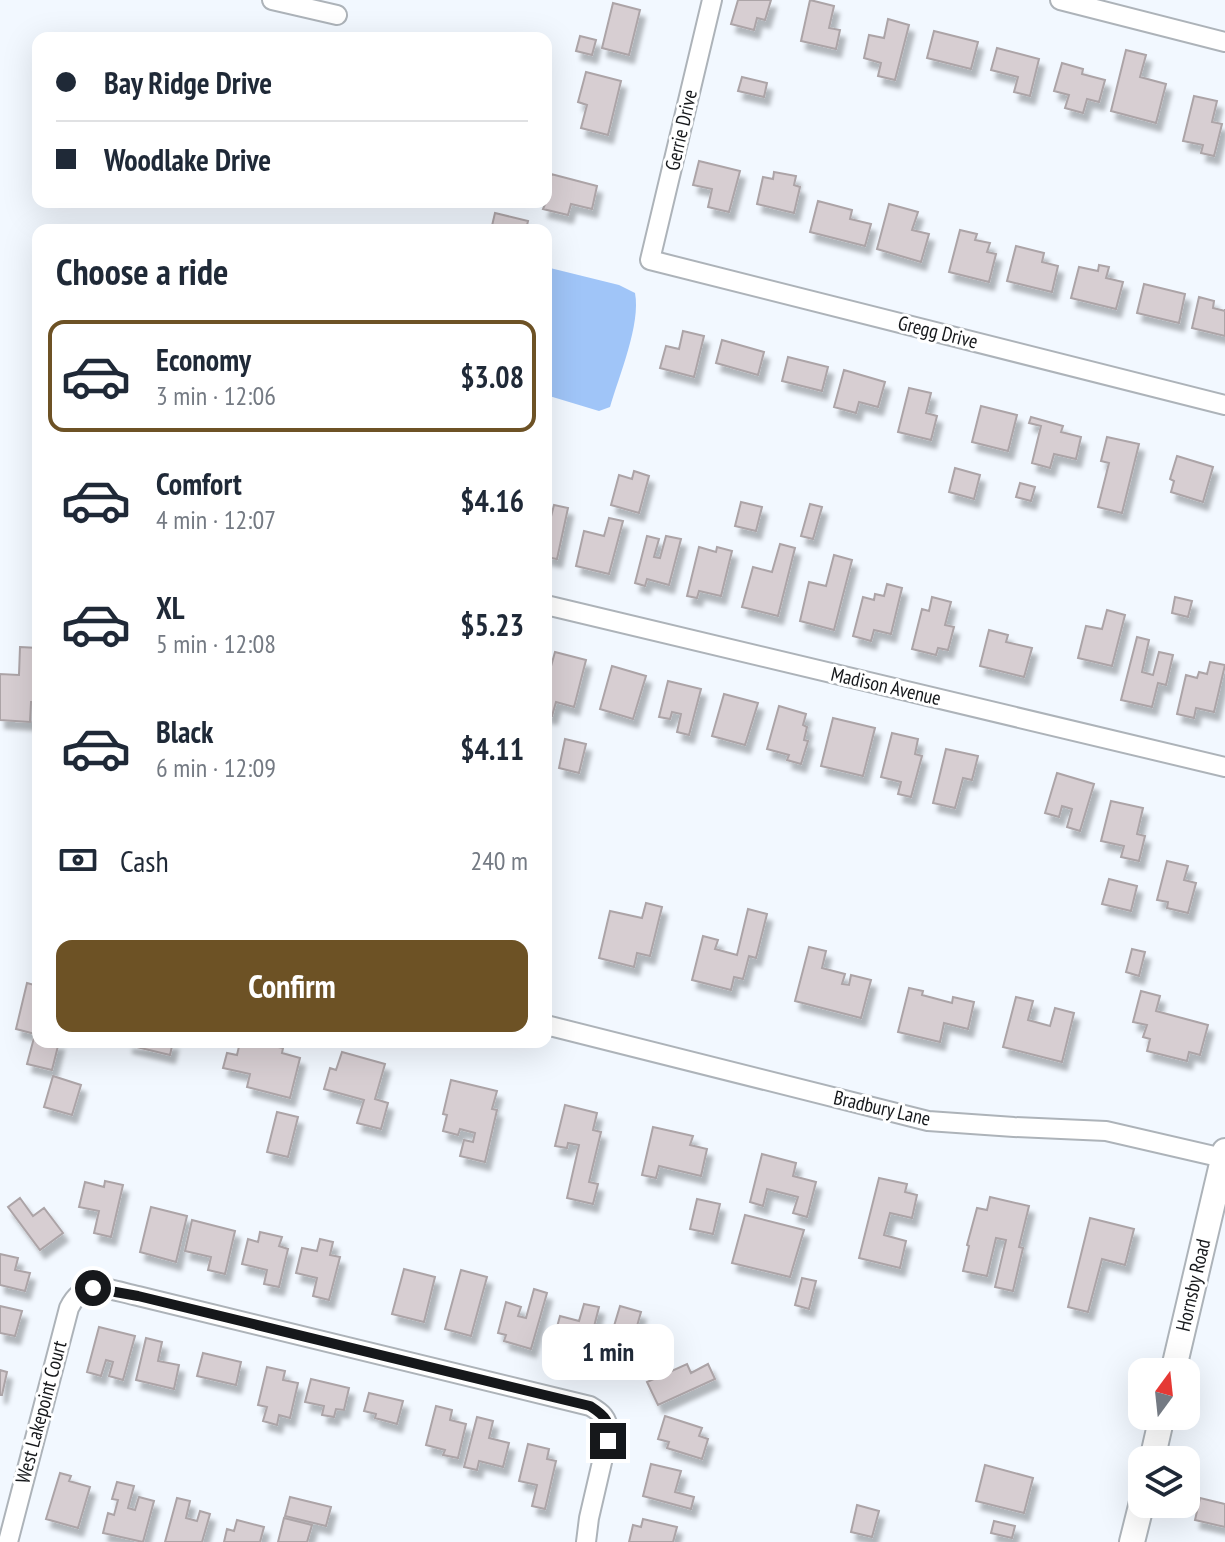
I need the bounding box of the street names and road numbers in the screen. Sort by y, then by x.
street label: Gerrie Drive [659,87,703,173]
street label: Gregg Drive [895,310,981,354]
street label: Madison Avenue [828,661,944,711]
street label: Bradbury Lane [831,1084,933,1132]
street label: Hornsby Road [1170,1236,1216,1334]
street label: West Lakepoint Court [9,1337,73,1486]

